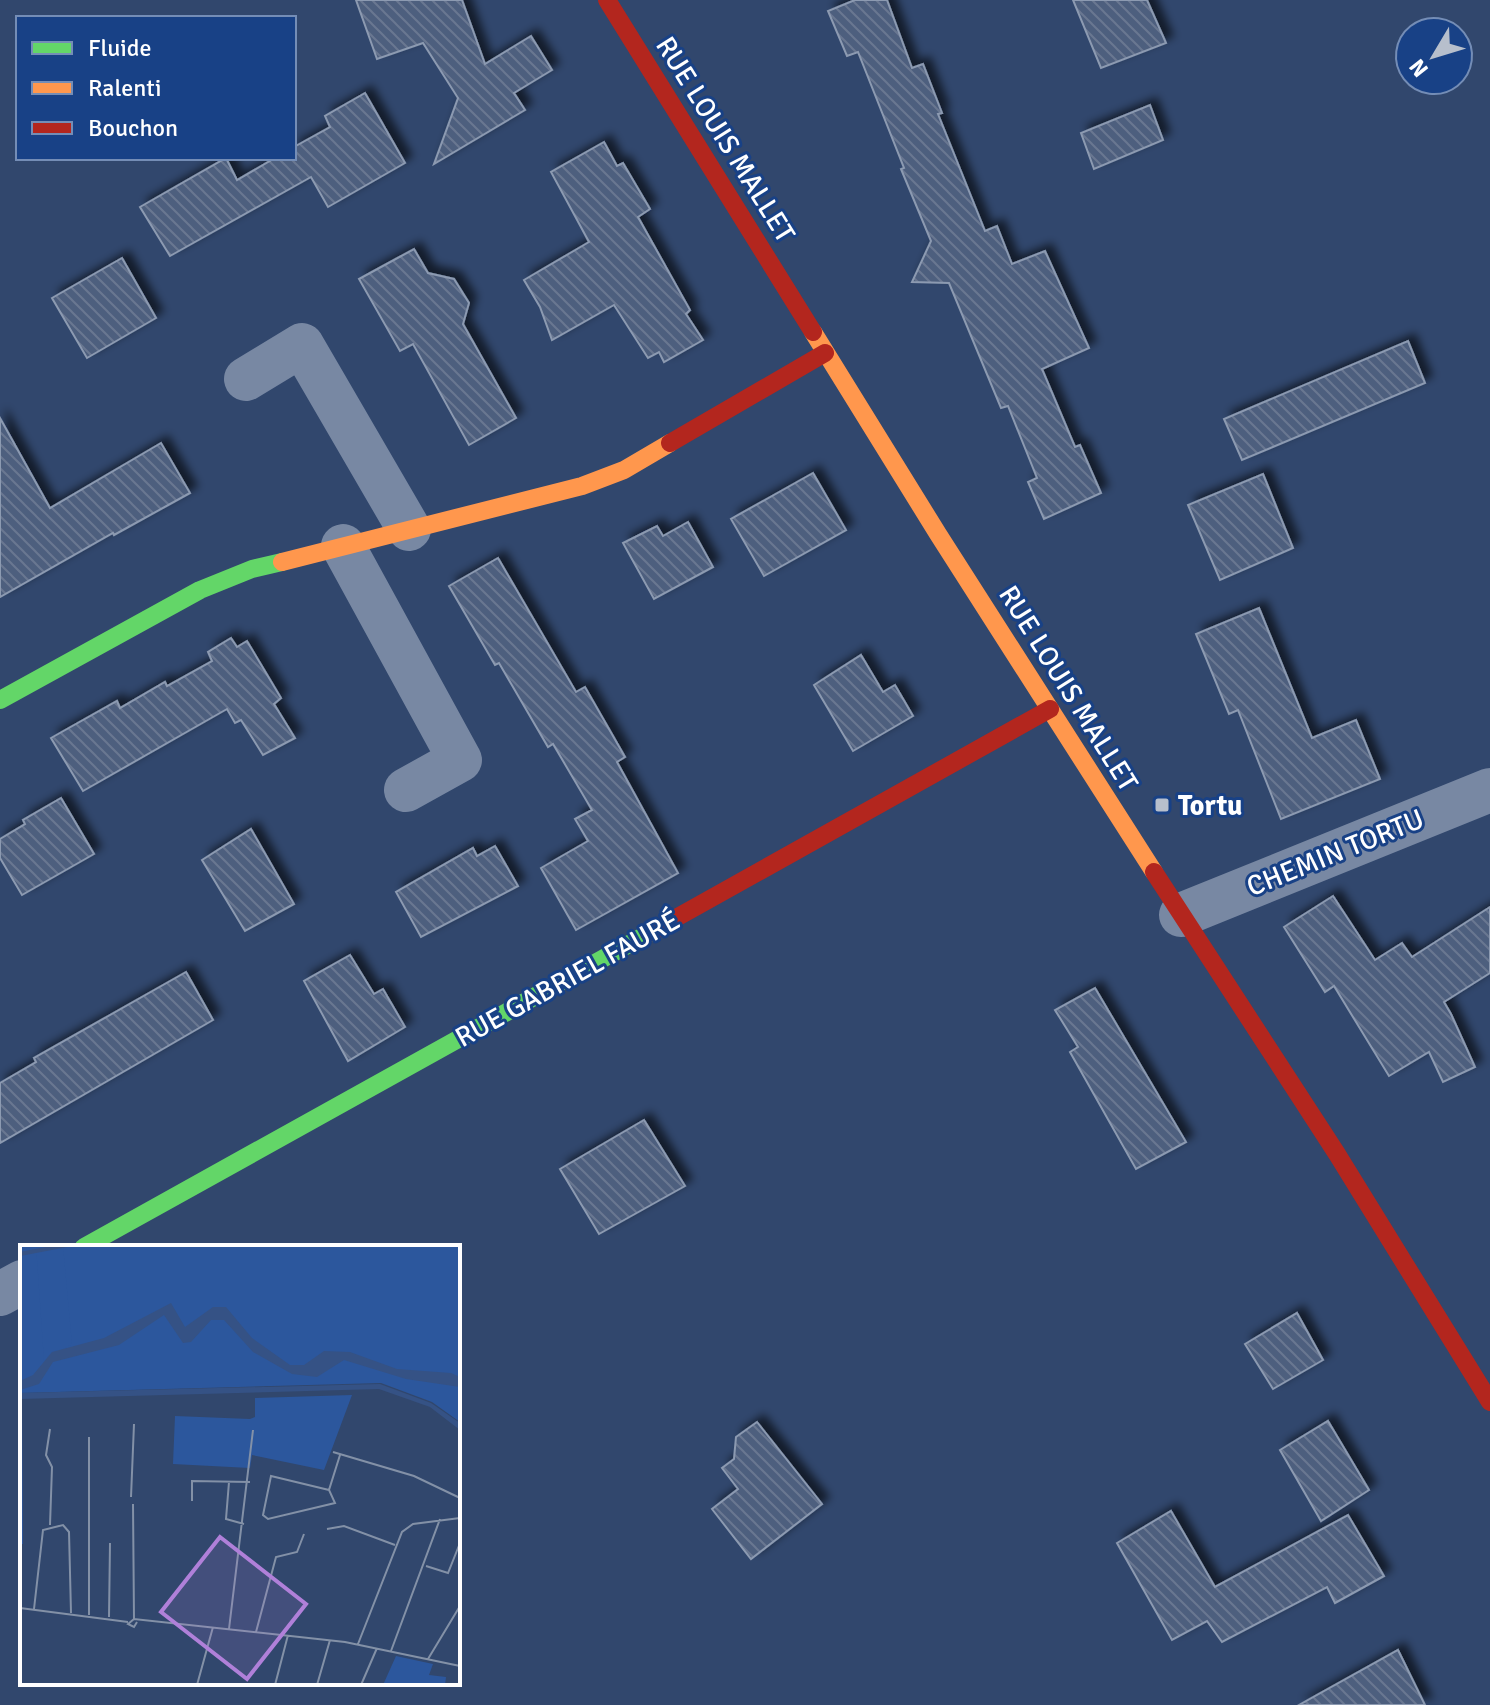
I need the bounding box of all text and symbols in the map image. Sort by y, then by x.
legend [16,16,296,160]
north arrow [1394,16,1474,96]
street label: RUE LOUIS MALLET [648,30,802,249]
text: Fluide [88,33,152,63]
text: N [1403,54,1434,82]
text: Ralenti [88,73,161,103]
text: Bouchon [88,113,178,143]
street label: RUE LOUIS MALLET [991,579,1145,798]
place label: Tortu [1178,789,1242,823]
marker: Tortu [1153,796,1171,814]
street label: CHEMIN TORTU [1242,802,1429,904]
street label: RUE GABRIEL FAURÉ [449,903,686,1055]
inset map [20,1245,460,1685]

